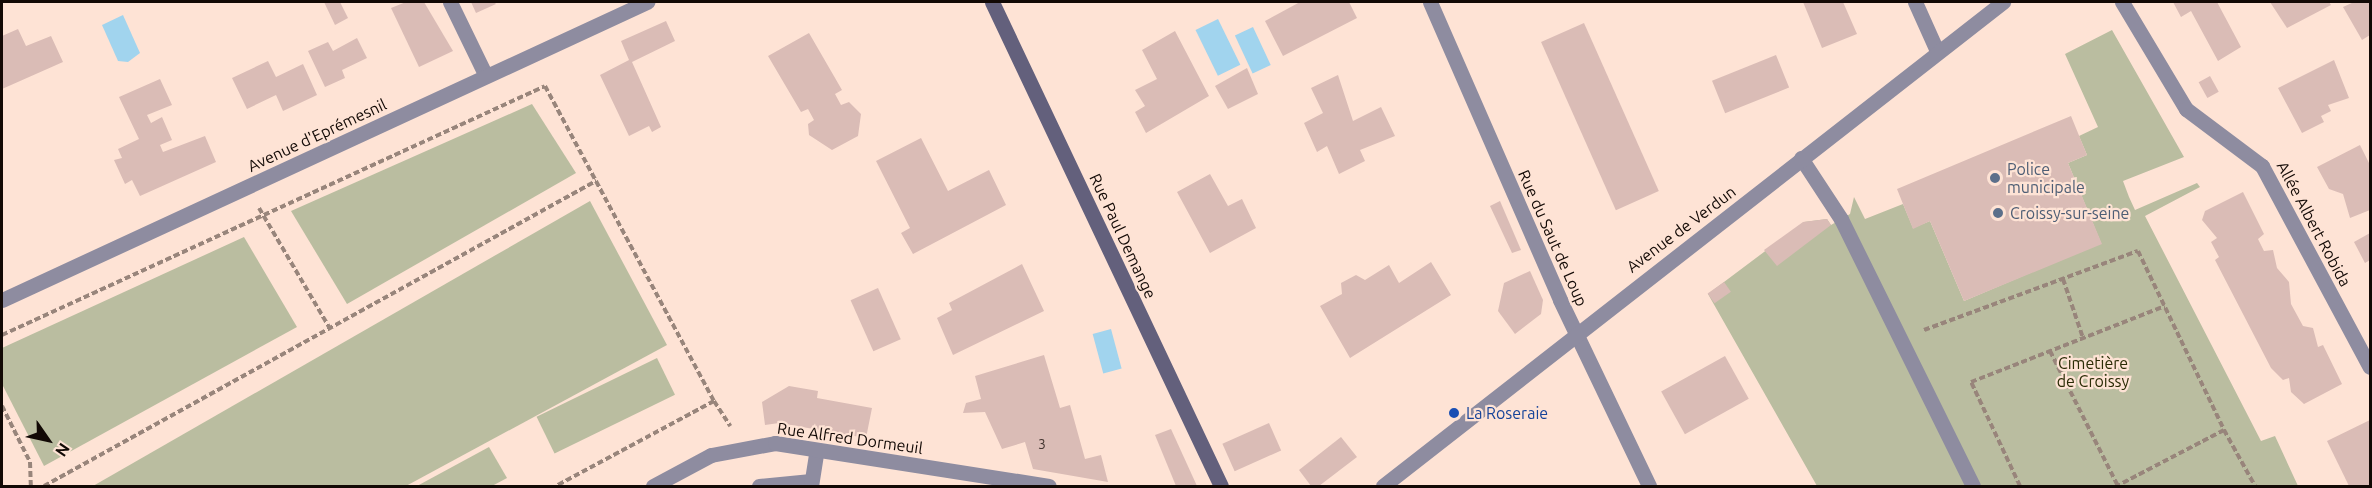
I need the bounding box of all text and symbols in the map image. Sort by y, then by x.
street label: Avenue d'Eprémesnil [245,94,389,176]
street label: Allée Albert Robida [2273,158,2355,290]
place label: Police municipale [2007,159,2085,197]
street label: Rue du Saut de Loup [1514,167,1592,309]
street label: Rue Paul Demange [1086,171,1160,301]
marker: Police municipale [1988,171,2002,185]
street label: Avenue de Verdun [1623,182,1739,276]
place label: Croissy-sur-seine [2010,203,2129,223]
marker: Croissy-sur-seine [1991,206,2005,220]
park label: Cimetière de Croissy [2057,353,2129,391]
place label: La Roseraie [1466,403,1548,423]
marker: La Roseraie [1447,406,1461,420]
north arrow [18,410,78,470]
street label: Rue Alfred Dormeuil [776,418,924,458]
house number: 3 [1038,436,1046,452]
text: N [52,440,74,460]

